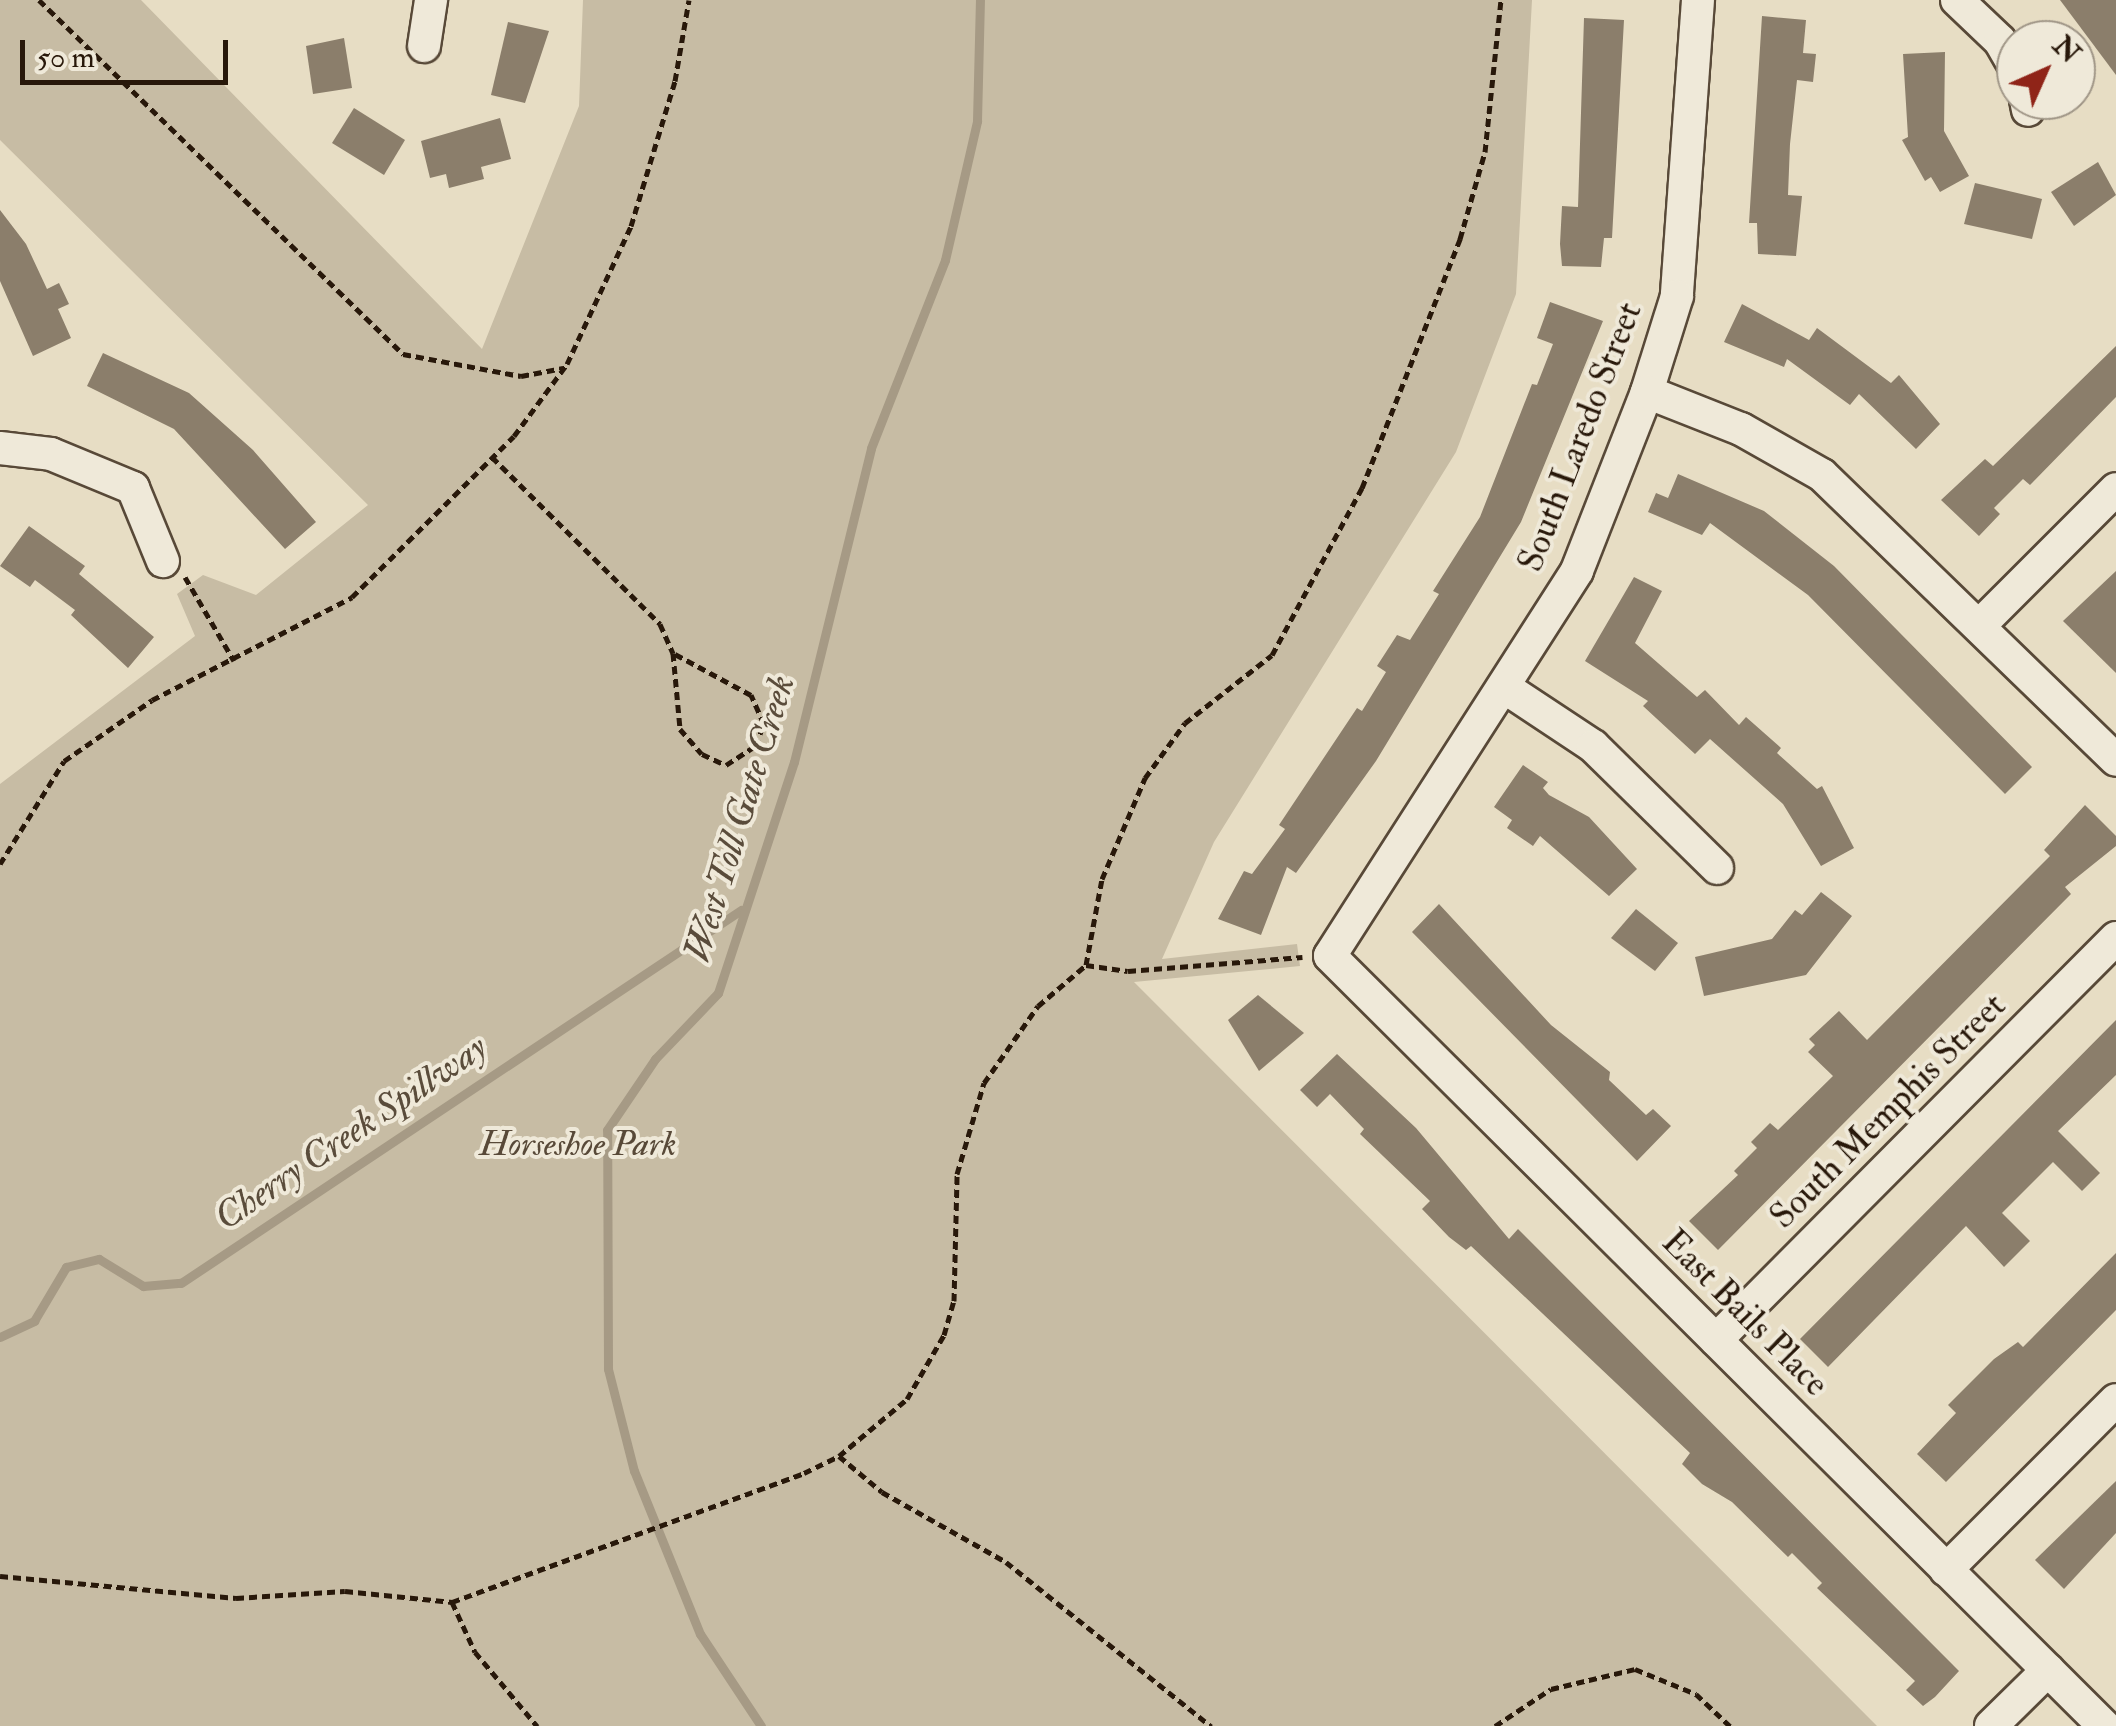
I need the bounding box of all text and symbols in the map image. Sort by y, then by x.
scale bar [25,20,232,82]
north arrow [1996,20,2096,120]
text: N [2045,29,2087,71]
text: 50 m [37,39,95,76]
street label: South Laredo Street [1509,297,1651,577]
water label: West Toll Gate Creek [675,670,805,968]
street label: South Memphis Street [1762,985,2014,1237]
water label: Cherry Creek Spillway [206,1025,496,1241]
park label: Horseshoe Park [479,1123,677,1165]
street label: East Bails Place [1653,1221,1837,1405]

